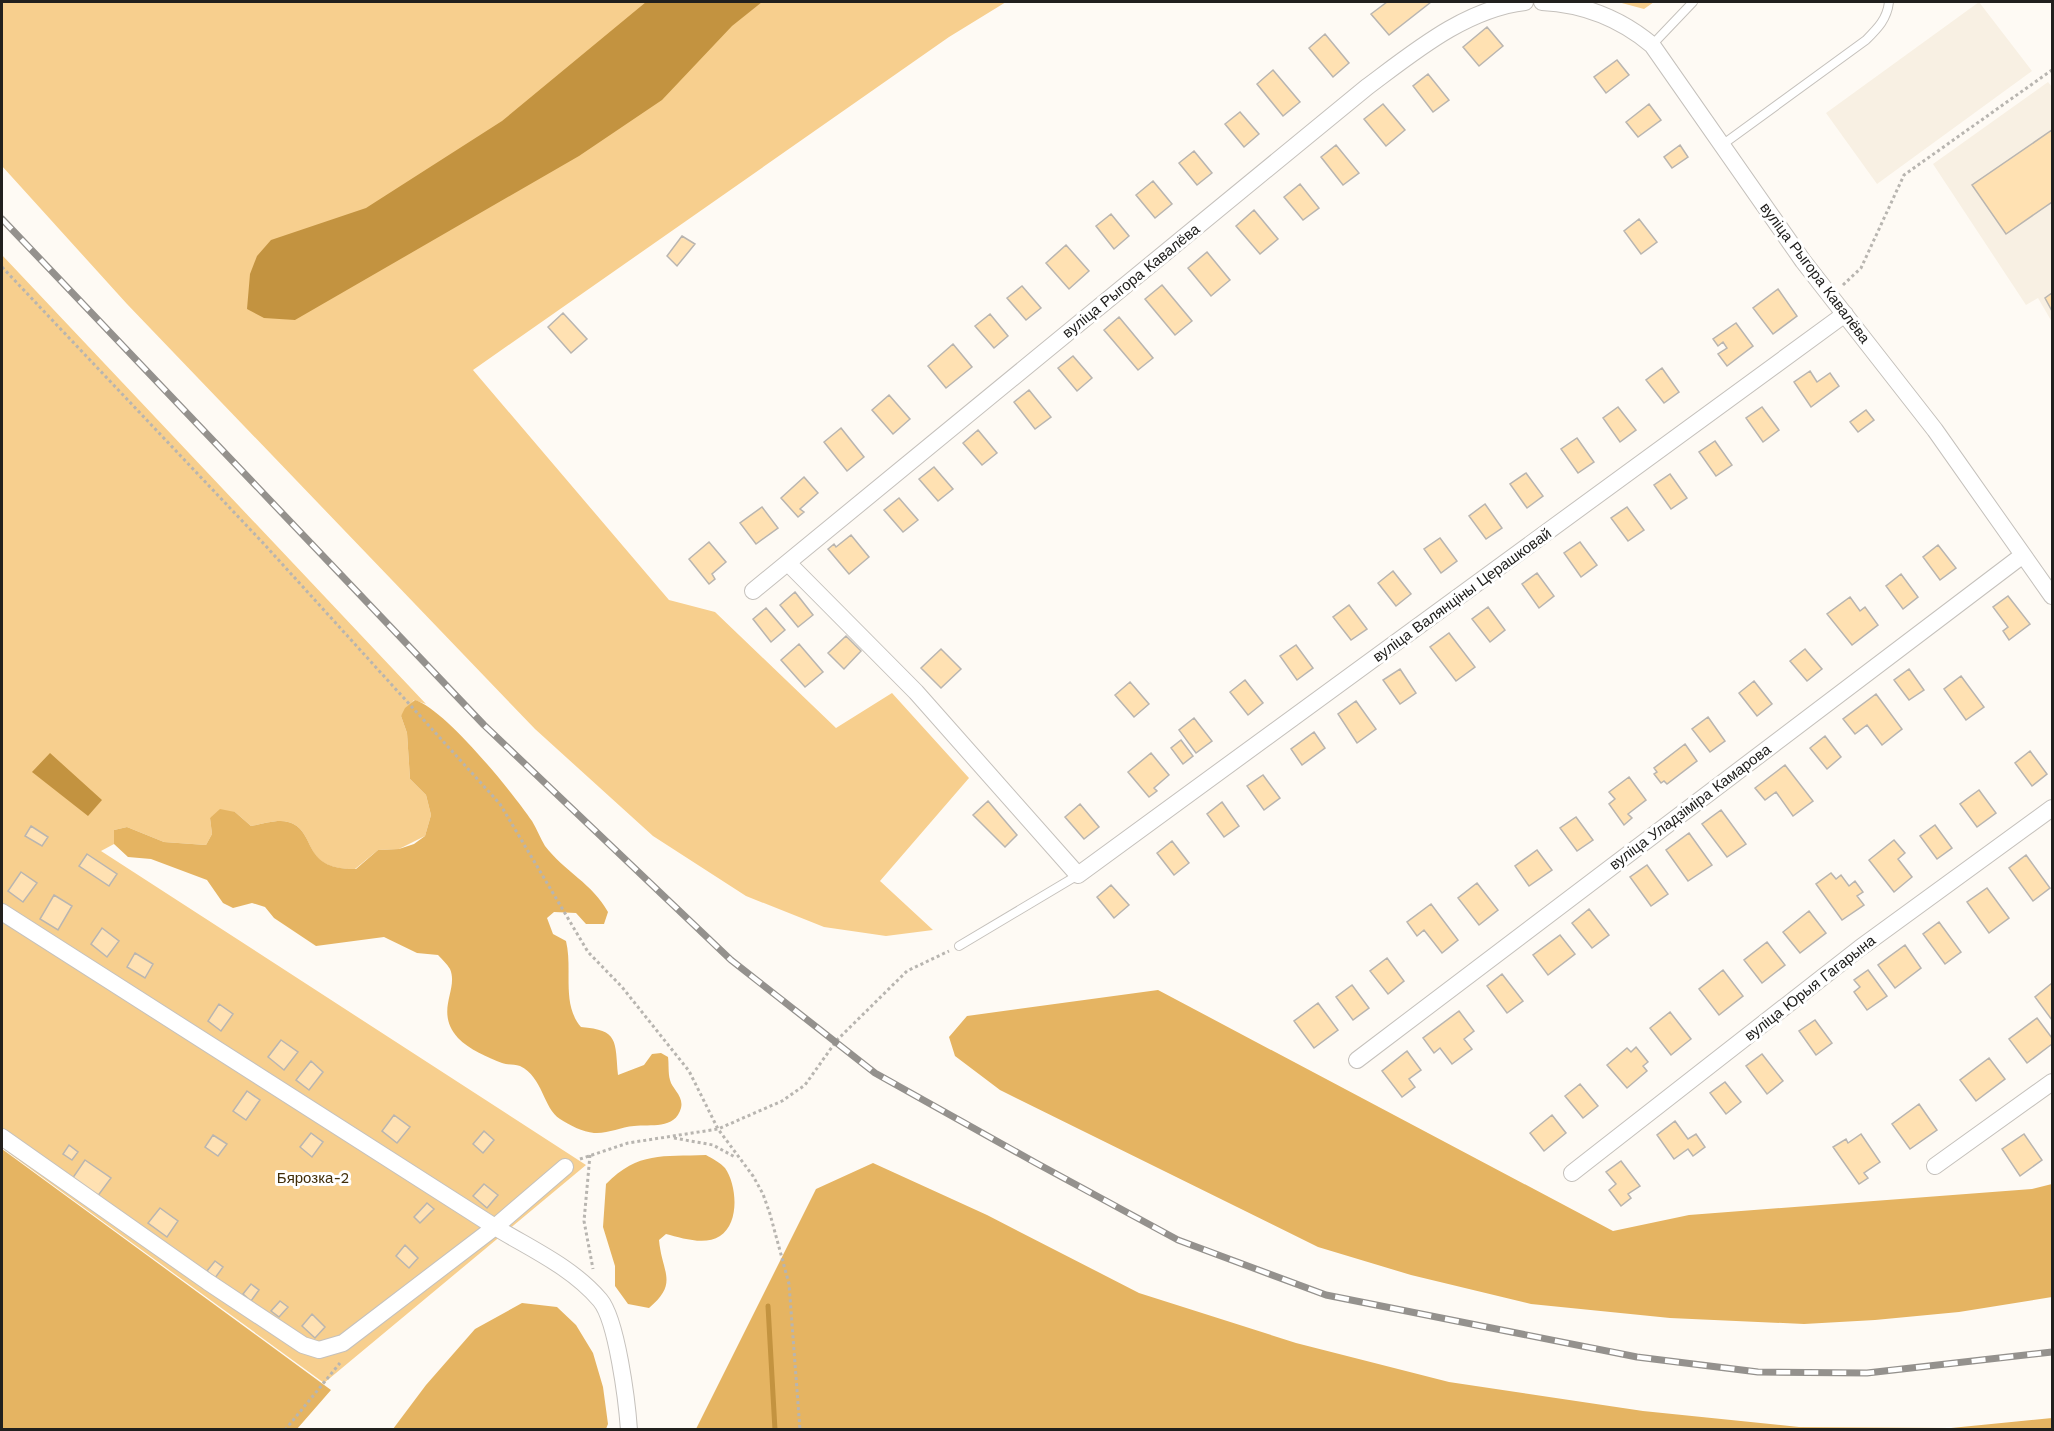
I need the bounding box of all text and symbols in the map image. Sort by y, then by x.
street label: вуліца Рыгора Кавалёва [1756,199,1874,347]
street label: вуліца Рыгора Кавалёва [1059,220,1204,342]
street label: вуліца Валянціны Церашковай [1369,524,1555,666]
street label: вуліца Уладзіміра Камарова [1606,740,1775,874]
street label: вуліца Юрыя Гагарына [1741,931,1880,1045]
park label: Бярозка-2 [277,1169,349,1187]

